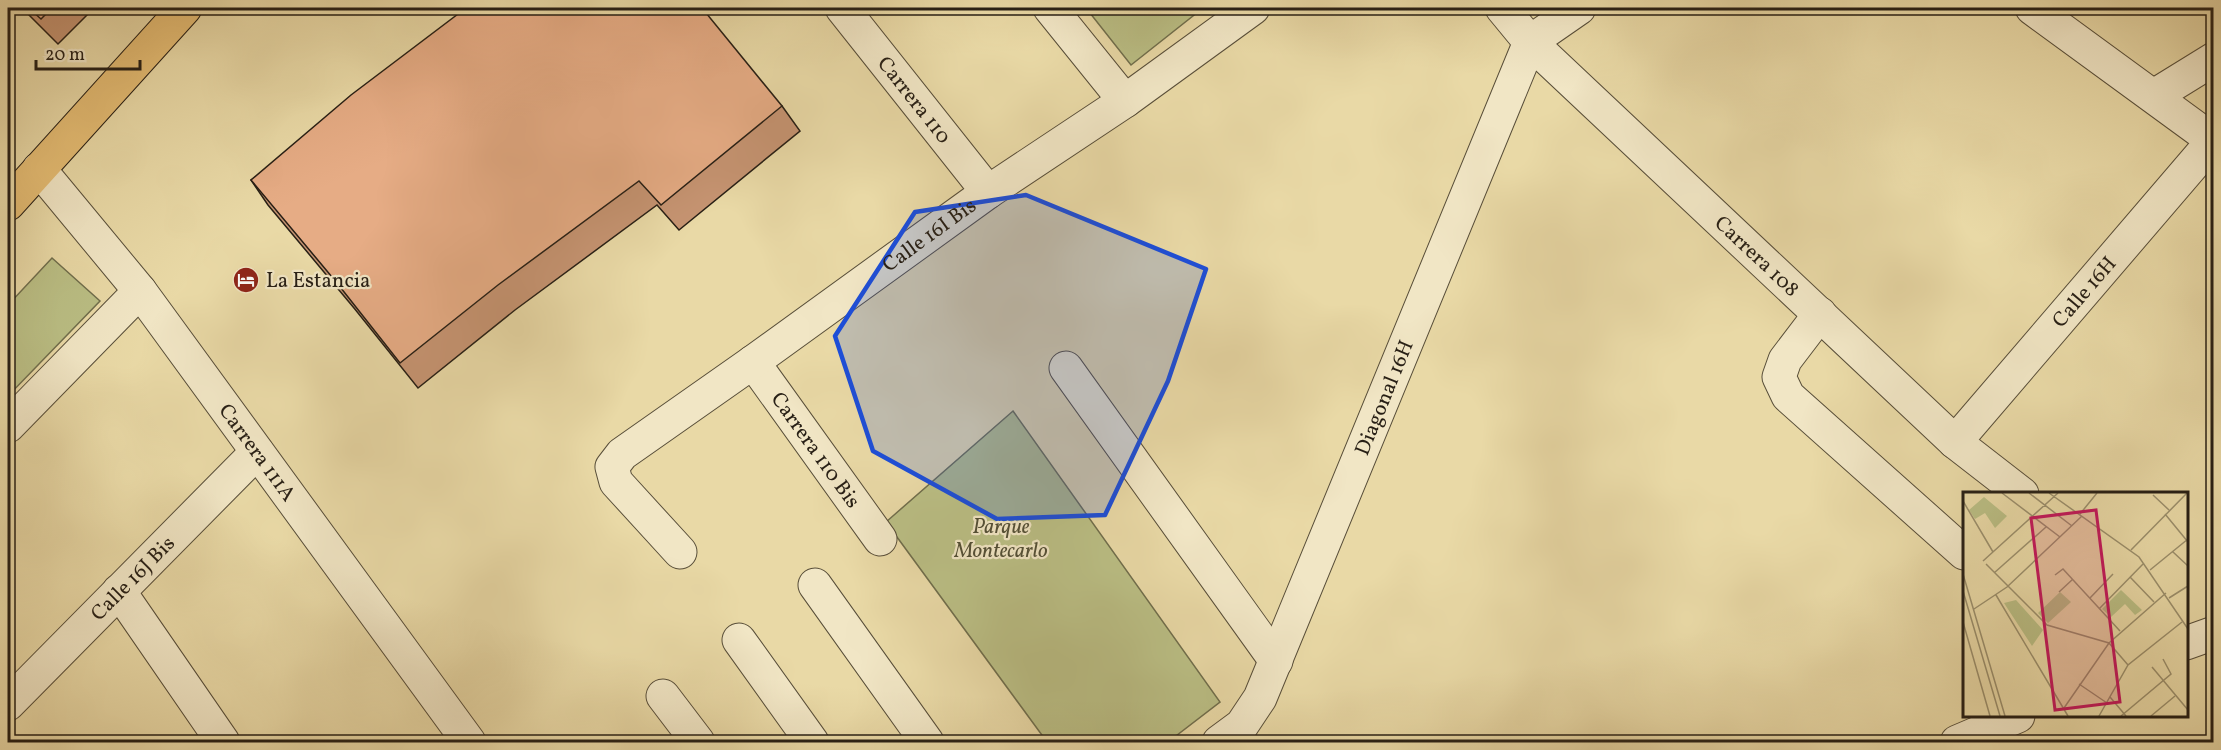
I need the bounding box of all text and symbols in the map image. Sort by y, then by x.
scale bar [36,33,140,71]
text: 20 m [45,43,85,68]
street label: Carrera 110 [870,51,957,150]
street label: Calle 16I Bis [877,192,983,280]
street label: Carrera 108 [1707,210,1805,304]
street label: Calle 16H [2046,251,2124,335]
hotel icon: La Estancia [231,265,261,295]
place label: La Estancia [266,267,371,296]
street label: Diagonal 16H [1348,336,1422,460]
street label: Carrera 110 Bis [763,387,866,515]
street label: Carrera 111A [211,398,302,508]
inset map [1963,492,2188,717]
park label: Parque Montecarlo [953,513,1048,566]
street label: Calle 16J Bis [85,530,182,628]

